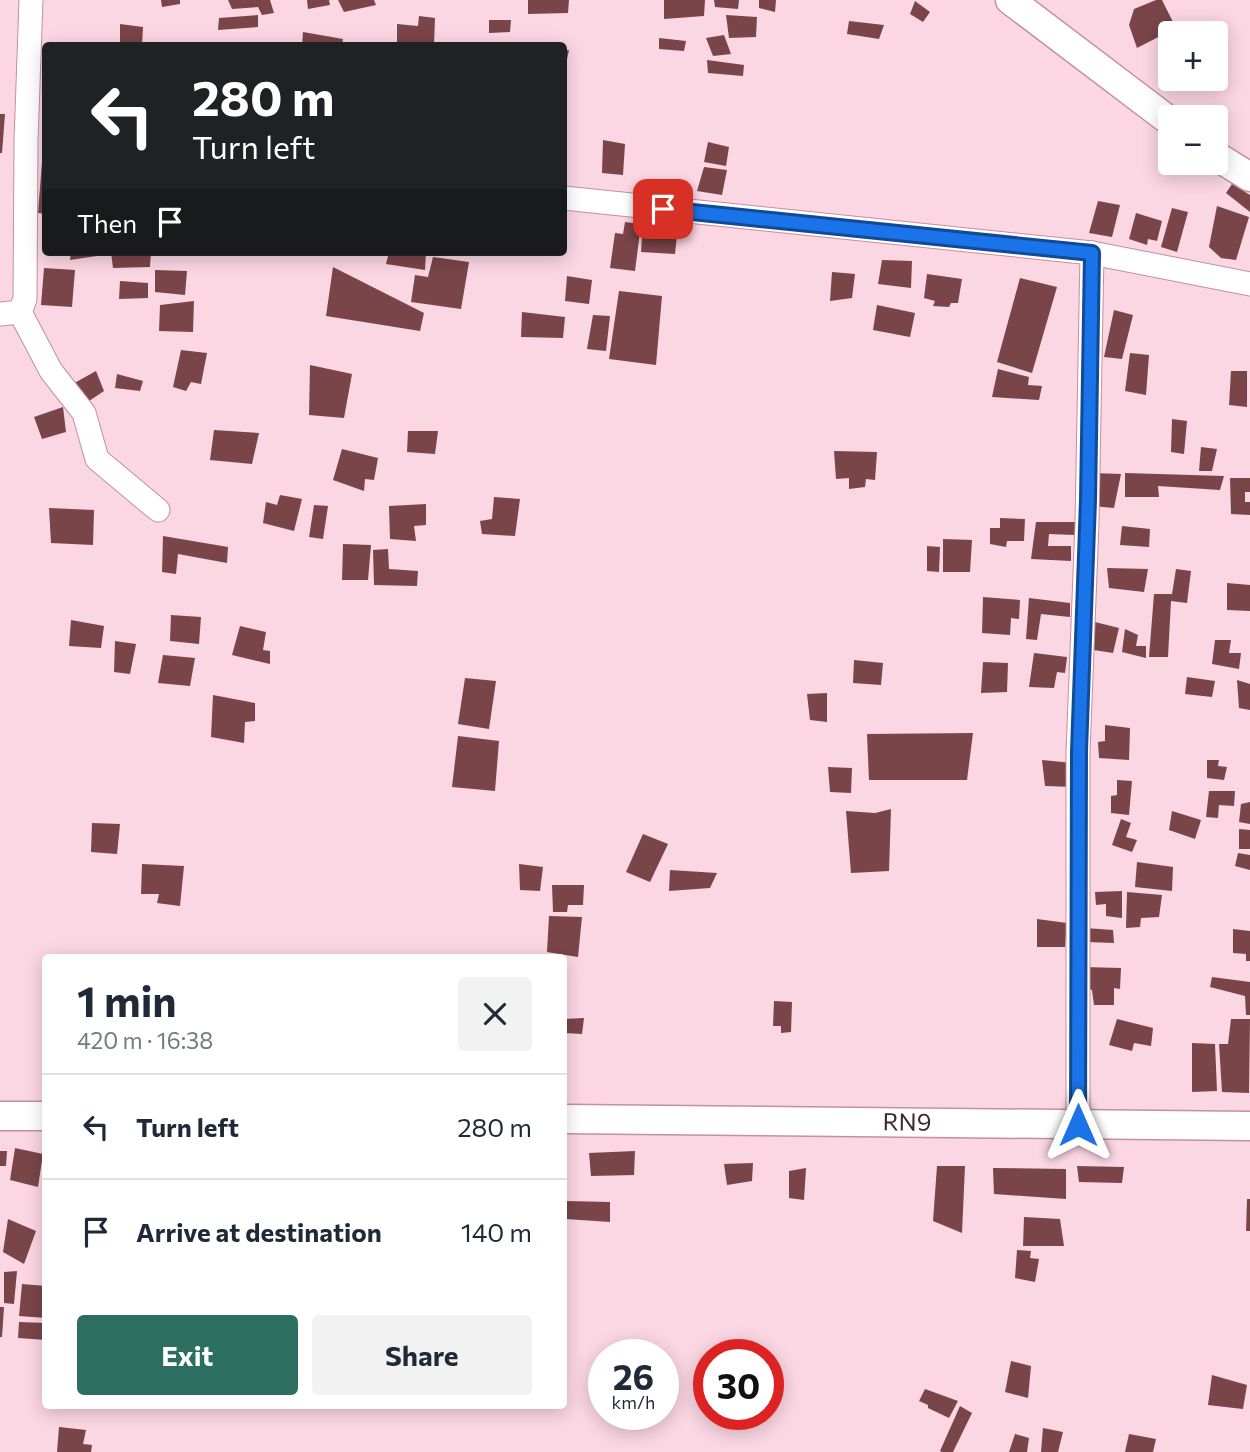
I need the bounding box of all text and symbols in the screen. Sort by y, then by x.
map controls [1158,21,1228,175]
button: + [1158,21,1228,91]
text: 280 m [192,66,335,126]
icon: left [77,70,168,161]
button: − [1158,105,1228,175]
text: Turn left [192,126,316,166]
pin [633,179,693,239]
icon: arrive [644,190,682,228]
icon: arrive [151,203,189,241]
text: Then [77,207,137,238]
text: 1 min [77,974,177,1026]
button: close [458,977,532,1051]
text: 420 m · 16:38 [77,1026,213,1054]
position arrow [1041,1088,1115,1162]
street label: RN9 [882,1106,932,1136]
icon: left [77,1108,115,1146]
text: Turn left [136,1111,239,1142]
text: 280 m [457,1111,532,1142]
icon: arrive [77,1213,115,1251]
text: Arrive at destination [136,1216,382,1247]
text: 140 m [461,1216,532,1247]
button: Exit [77,1315,298,1395]
button: Share [312,1315,532,1395]
speed limit sign: 30 [693,1339,784,1430]
text: 26 [613,1354,654,1397]
text: km/h [612,1391,655,1413]

